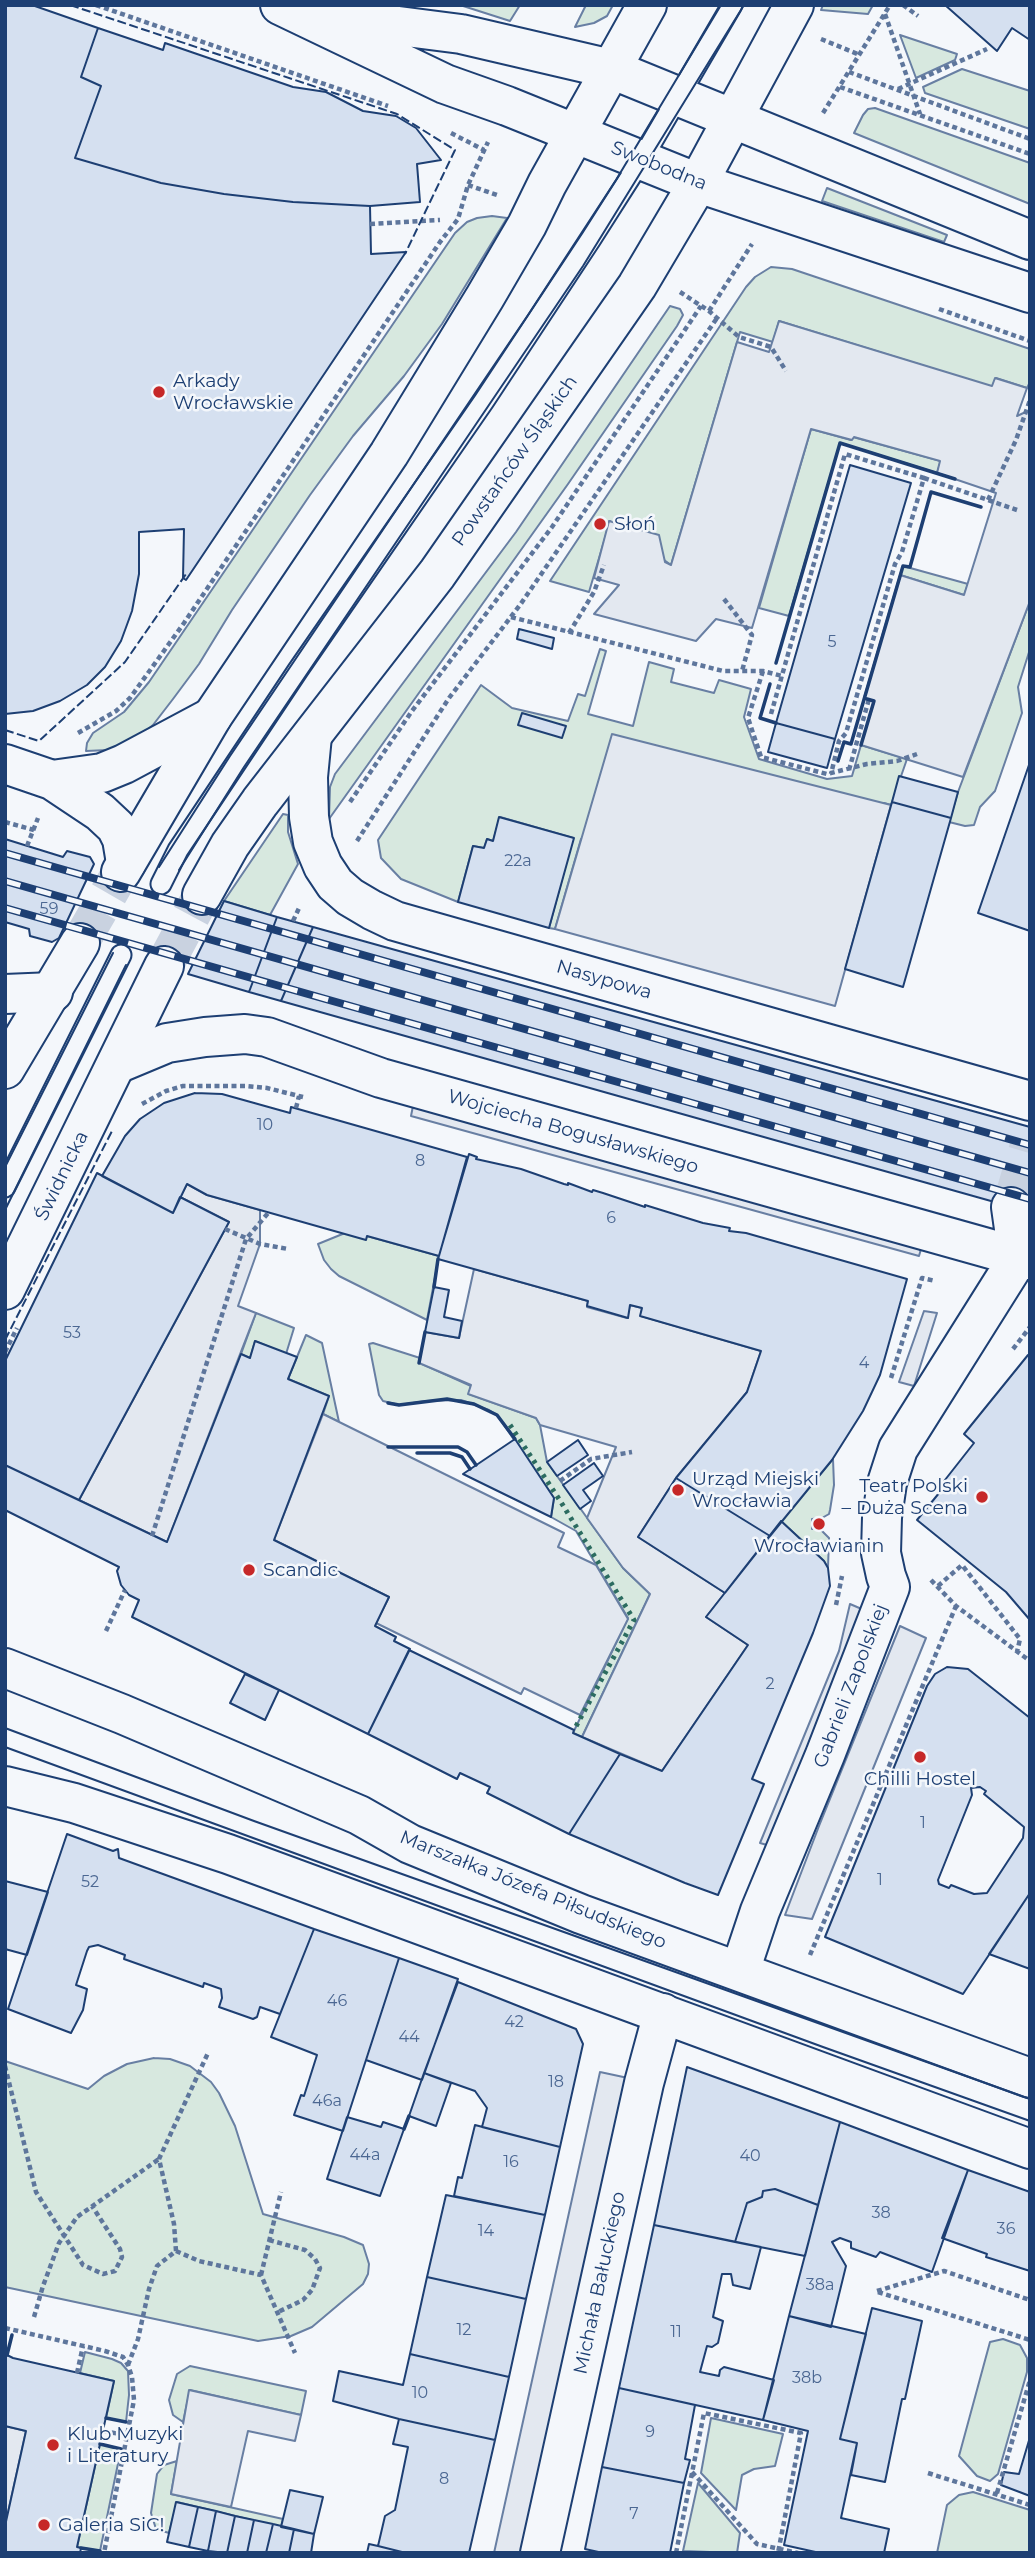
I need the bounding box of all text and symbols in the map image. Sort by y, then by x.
street label: Swobodna [608,136,710,196]
place label: Arkady Wrocławskie [173,370,294,414]
street label: Powstańców Śląskich [447,371,583,551]
marker: Arkady Wrocławskie [151,384,167,400]
place label: Słoń [614,513,656,535]
marker: Słoń [592,516,608,532]
house number: 5 [827,632,837,652]
house number: 22a [504,851,532,871]
house number: 59 [40,899,58,919]
street label: Nasypowa [554,955,654,1005]
street label: Wojciecha Bogusławskiego [445,1085,701,1179]
house number: 10 [257,1115,273,1135]
street label: Świdnicka [30,1127,94,1225]
house number: 8 [415,1151,425,1171]
house number: 6 [606,1208,616,1228]
house number: 53 [63,1323,81,1343]
house number: 4 [859,1353,869,1373]
place label: Urząd Miejski Wrocławia [692,1468,819,1512]
place label: Teatr Polski – Duża Scena [841,1475,968,1519]
marker: Urząd Miejski Wrocławia [670,1482,686,1498]
marker: Teatr Polski – Duża Scena [974,1489,990,1505]
marker: Wrocławianin [811,1516,827,1532]
place label: Wrocławianin [754,1535,884,1557]
place label: Scandic [263,1559,338,1581]
marker: Scandic [241,1562,257,1578]
street label: Gabrieli Zapolskiej [809,1601,893,1771]
house number: 2 [765,1674,775,1694]
marker: Chilli Hostel [912,1749,928,1765]
place label: Chilli Hostel [864,1768,976,1790]
house number: 1 [920,1813,926,1833]
street label: Marszałka Józefa Piłsudskiego [396,1826,670,1954]
house number: 1 [877,1870,883,1890]
house number: 52 [81,1872,99,1892]
house number: 46 [327,1991,347,2011]
house number: 42 [504,2012,524,2032]
house number: 44 [398,2027,420,2047]
house number: 18 [548,2072,564,2092]
house number: 46a [312,2091,342,2111]
house number: 44a [349,2145,381,2165]
house number: 40 [739,2146,761,2166]
house number: 16 [503,2152,519,2172]
street label: Michała Bałuckiego [569,2189,631,2377]
house number: 38 [871,2203,891,2223]
house number: 36 [997,2219,1015,2239]
house number: 14 [478,2221,494,2241]
house number: 38a [806,2275,834,2295]
house number: 12 [457,2320,471,2340]
house number: 11 [670,2322,682,2342]
house number: 38b [792,2368,822,2388]
house number: 10 [412,2383,428,2403]
house number: 9 [645,2422,655,2442]
place label: Klub Muzyki i Literatury [67,2423,183,2467]
marker: Klub Muzyki i Literatury [45,2437,61,2453]
house number: 8 [439,2469,449,2489]
house number: 7 [629,2504,639,2524]
place label: Galeria SiC! [58,2514,164,2536]
marker: Galeria SiC! [36,2517,52,2533]

